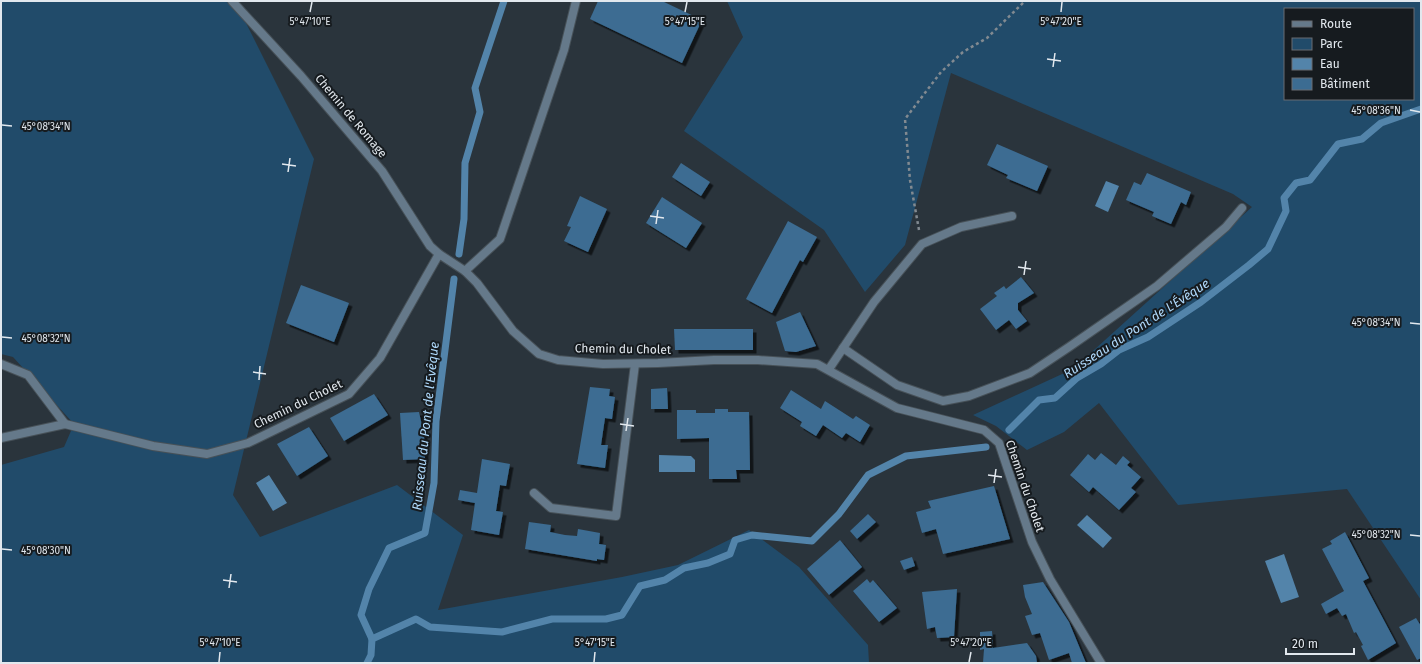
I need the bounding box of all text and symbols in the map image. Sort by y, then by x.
legend [1284,8,1414,100]
text: 5°47'10"E [289,16,331,28]
text: 5°47'15"E [665,16,705,28]
text: 5°47'20"E [1040,16,1082,28]
text: Route [1320,17,1352,31]
text: Parc [1320,37,1343,51]
text: Eau [1320,57,1340,71]
street label: Chemin de Romage [312,72,390,160]
text: Bâtiment [1320,77,1370,91]
text: 45°08'36"N [1351,105,1401,117]
text: 45°08'34"N [21,121,71,133]
water label: Ruisseau du Pont de L'Évêque [1060,275,1212,381]
text: 45°08'34"N [1351,317,1401,329]
text: 45°08'32"N [21,333,71,345]
water label: Ruisseau du Pont de l'Evêque [409,341,442,511]
street label: Chemin du Cholet [575,341,672,357]
street label: Chemin du Cholet [252,376,345,431]
street label: Chemin du Cholet [1003,438,1048,534]
text: 45°08'32"N [1351,529,1401,541]
text: 45°08'30"N [21,545,71,557]
scale bar [1286,630,1354,656]
text: 5°47'10"E [199,637,241,649]
text: 5°47'15"E [575,637,615,649]
text: 5°47'20"E [950,637,992,649]
text: 20 m [1292,637,1318,651]

